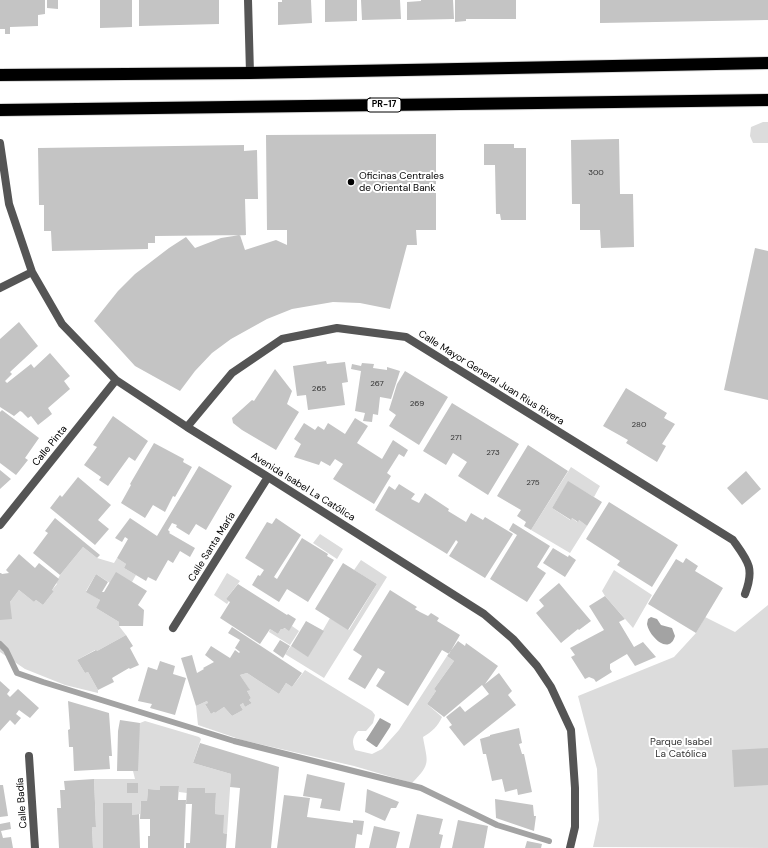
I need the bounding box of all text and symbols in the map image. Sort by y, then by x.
road number: PR-17 [367,98,401,112]
house number: 300 [588,168,604,178]
place label: Oficinas Centrales de Oriental Bank [359,170,444,194]
marker: Oficinas Centrales de Oriental Bank [346,177,356,187]
street label: Calle Mayor General Juan Rius Rivera [416,328,566,428]
house number: 267 [370,379,384,389]
house number: 265 [312,384,326,394]
house number: 269 [410,399,424,409]
house number: 280 [632,420,646,430]
street label: Calle Pinta [30,423,70,469]
house number: 271 [450,433,462,443]
house number: 273 [486,448,500,458]
street label: Avenida Isabel La Católica [249,450,357,524]
house number: 275 [526,478,540,488]
street label: Calle Santa María [186,510,238,584]
park label: Parque Isabel La Católica [650,736,712,760]
street label: Calle Badía [14,777,30,829]

